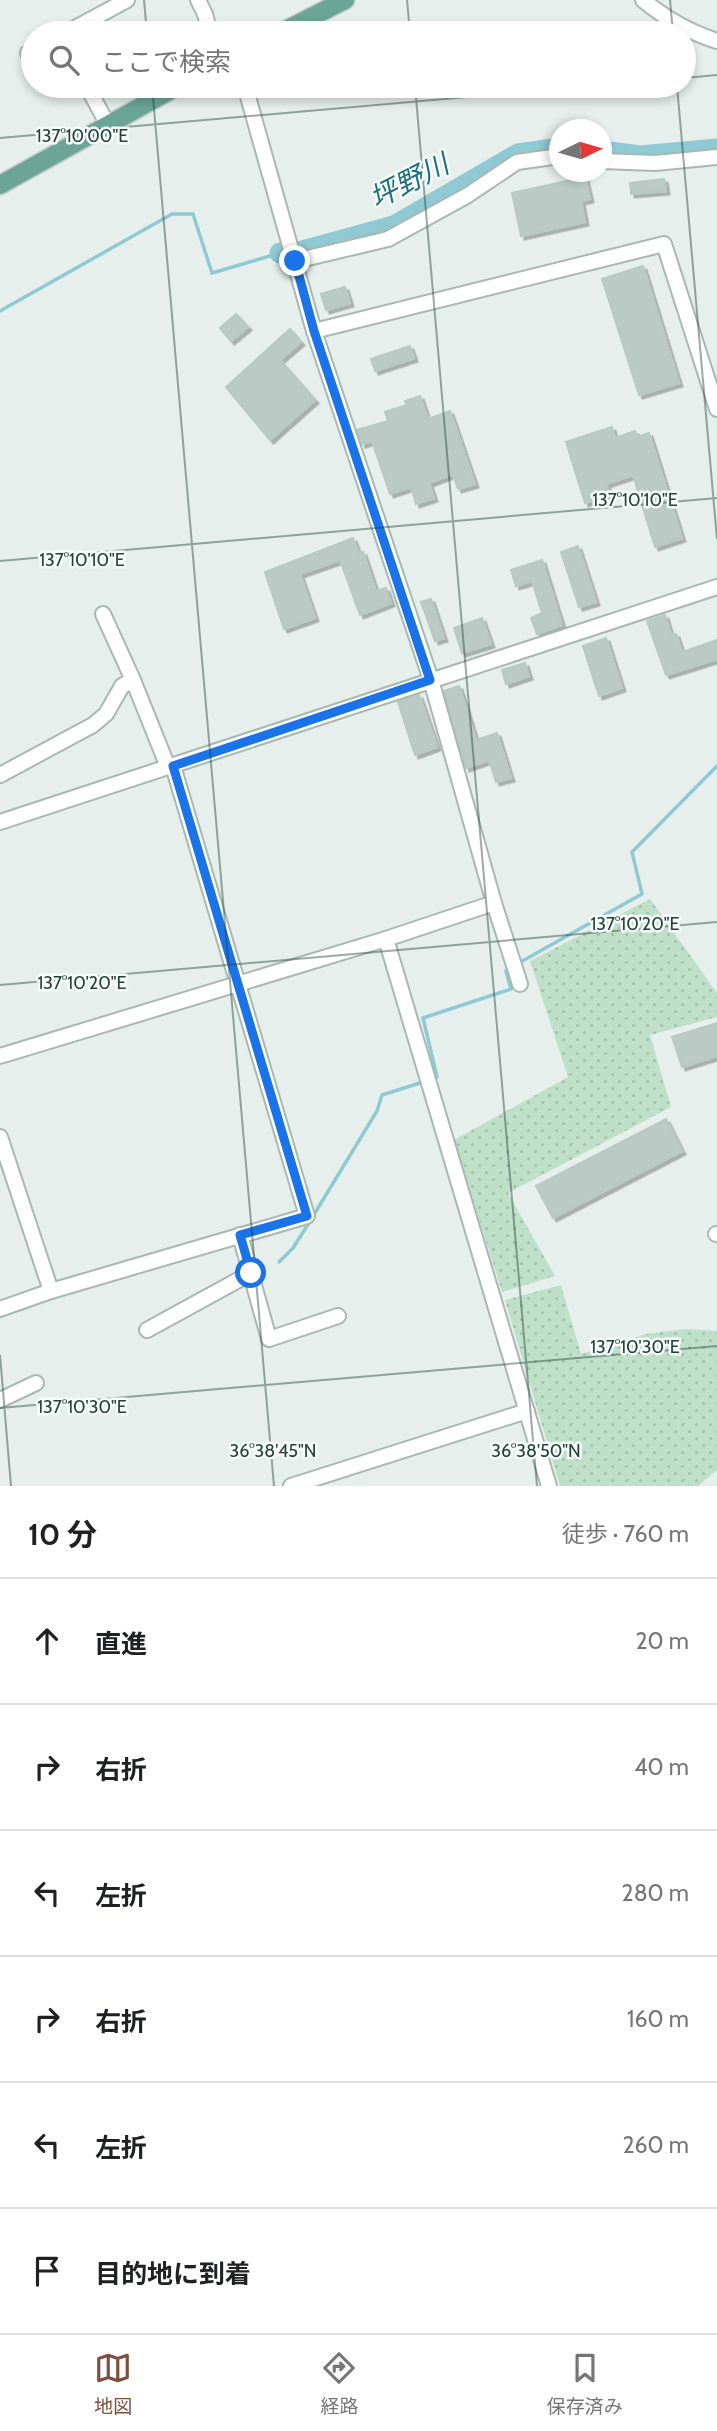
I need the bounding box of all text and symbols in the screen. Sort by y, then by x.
search box [21,21,696,98]
icon: search [45,41,83,79]
text: ここで検索 [101,46,231,78]
north arrow [549,119,612,182]
text: 137°10'00"E [36,125,128,147]
water label: 坪野川 [364,145,457,215]
route end [279,245,310,276]
text: 137°10'10"E [592,489,678,511]
text: 137°10'10"E [39,549,125,571]
text: 137°10'20"E [590,913,680,935]
text: 137°10'20"E [37,972,127,994]
route start [235,1257,266,1288]
text: 137°10'30"E [590,1336,680,1358]
text: 137°10'30"E [37,1396,127,1418]
text: 36°38'45"N [229,1440,317,1462]
text: 36°38'50"N [491,1440,581,1462]
text: 10 分 [28,1516,97,1553]
text: 徒歩 · 760 m [562,1520,689,1548]
icon: ahead [28,1622,66,1660]
text: 20 m [636,1627,689,1655]
text: 直進 [95,1628,147,1660]
icon: right [28,1748,66,1786]
text: 40 m [634,1753,689,1781]
text: 右折 [95,1754,147,1786]
icon: left [28,1874,66,1912]
text: 280 m [622,1879,689,1907]
text: 左折 [95,1880,147,1912]
icon: right [28,2000,66,2038]
text: 160 m [627,2005,689,2033]
text: 右折 [95,2006,147,2038]
icon: left [28,2126,66,2164]
text: 260 m [622,2131,689,2159]
text: 左折 [95,2132,147,2164]
icon: arrive [28,2252,66,2290]
text: 目的地に到着 [95,2258,251,2290]
tab: 地図 [94,2349,132,2418]
tab: 経路 [320,2349,359,2418]
tab: 保存済み [547,2349,623,2418]

